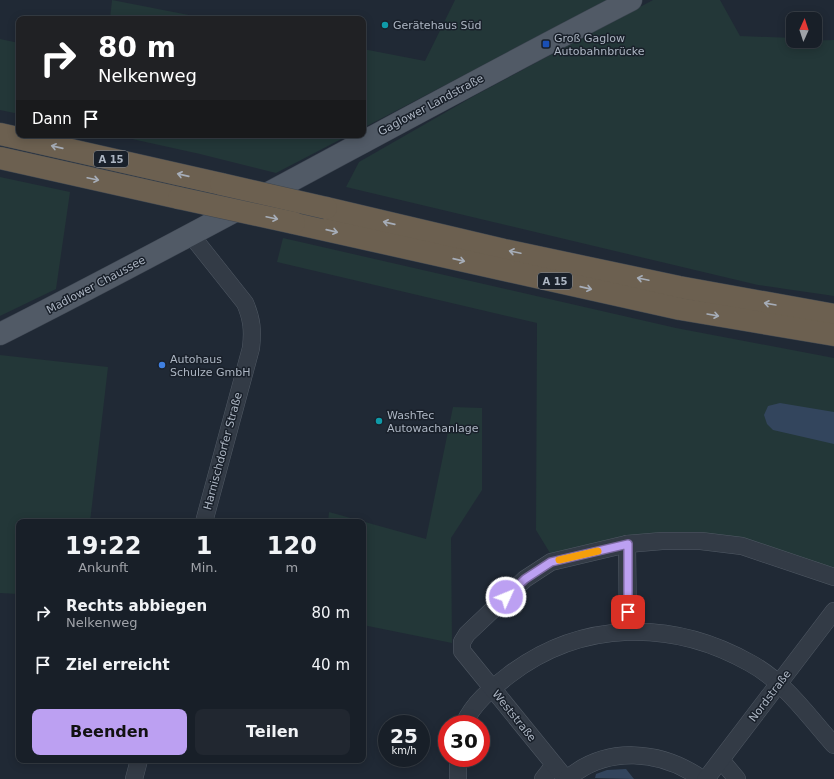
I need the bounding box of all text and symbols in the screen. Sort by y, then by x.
north arrow [786,12,822,48]
map controls [786,12,822,48]
place label: Gerätehaus Süd [393,19,481,32]
marker: Gerätehaus Süd [380,20,390,30]
text: 80 m [98,31,176,64]
icon: right [32,32,84,84]
place label: Groß Gaglow Autobahnbrücke [554,32,645,58]
marker: Groß Gaglow Autobahnbrücke [541,39,551,49]
text: Nelkenweg [98,65,197,86]
street label: Gaglower Landstraße [376,72,486,138]
icon: arrive [80,108,102,130]
text: Dann [32,110,72,128]
one-way arrow [50,142,63,150]
road number: A 15 [94,151,128,167]
one-way arrow [177,171,190,179]
one-way arrow [86,176,99,184]
one-way arrow [265,214,278,222]
one-way arrow [383,218,396,226]
one-way arrow [326,228,339,236]
one-way arrow [509,248,522,256]
street label: Madlower Chaussee [44,253,148,317]
one-way arrow [452,256,465,264]
road number: A 15 [538,273,572,289]
one-way arrow [637,275,650,283]
one-way arrow [579,285,592,293]
one-way arrow [764,300,777,308]
one-way arrow [706,311,719,319]
place label: Autohaus Schulze GmbH [170,353,251,379]
marker: Autohaus Schulze GmbH [157,360,167,370]
street label: Harnischdorfer Straße [201,391,245,511]
place label: WashTec Autowachanlage [387,409,479,435]
marker: WashTec Autowachanlage [374,416,384,426]
text: 19:22 [65,532,141,560]
text: 1 [196,532,212,560]
text: 120 [267,532,317,560]
text: Ankunft [78,560,128,575]
text: Min. [191,560,218,575]
text: m [286,560,298,575]
position arrow [485,576,527,618]
pin [611,595,645,629]
text: Rechts abbiegen [66,597,207,615]
icon: arrive [617,601,639,623]
icon: right [32,602,54,624]
text: 80 m [312,604,350,622]
text: Nelkenweg [66,615,138,630]
icon: arrive [32,654,54,676]
text: Ziel erreicht [66,656,170,674]
text: 40 m [312,656,350,674]
street label: Nordstraße [746,667,794,724]
street label: Weststraße [489,688,539,744]
button: Beenden [32,709,187,755]
button: Teilen [195,709,350,755]
speed limit sign: 30 [438,715,490,767]
text: 25 [390,724,418,748]
text: km/h [391,745,417,756]

